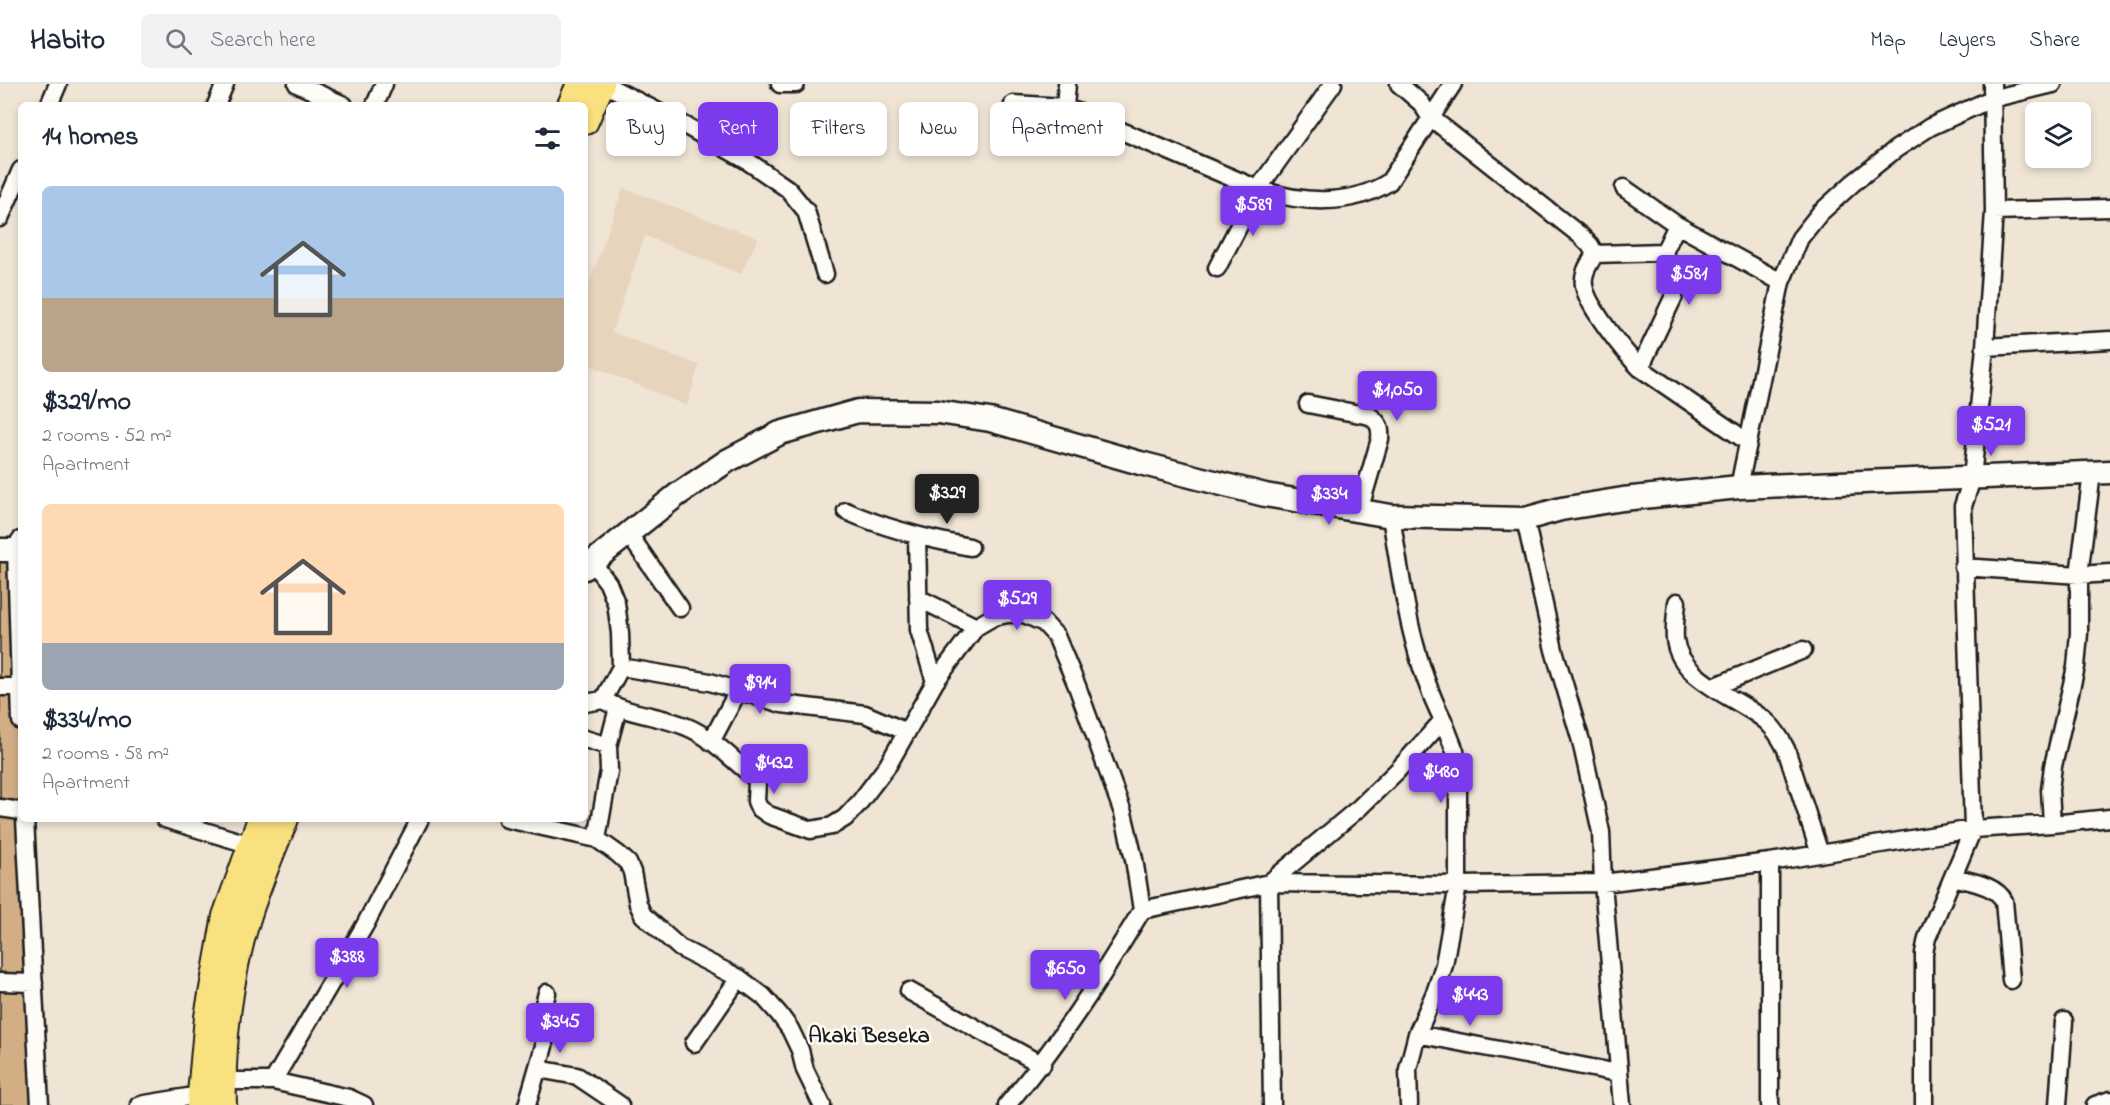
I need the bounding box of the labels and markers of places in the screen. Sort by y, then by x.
pin: $589 [1217,186,1289,237]
pin: $581 [1653,255,1725,306]
pin: $1,050 [1348,371,1446,422]
pin: $521 [1955,406,2027,457]
pin: $329 [911,474,983,525]
pin: $334 [1293,475,1365,526]
pin: $529 [981,580,1053,631]
pin: $914 [724,664,796,715]
pin: $432 [738,744,810,795]
pin: $480 [1405,753,1477,804]
pin: $388 [311,938,383,989]
pin: $650 [1029,950,1101,1001]
pin: $443 [1434,976,1506,1027]
pin: $345 [524,1003,596,1054]

